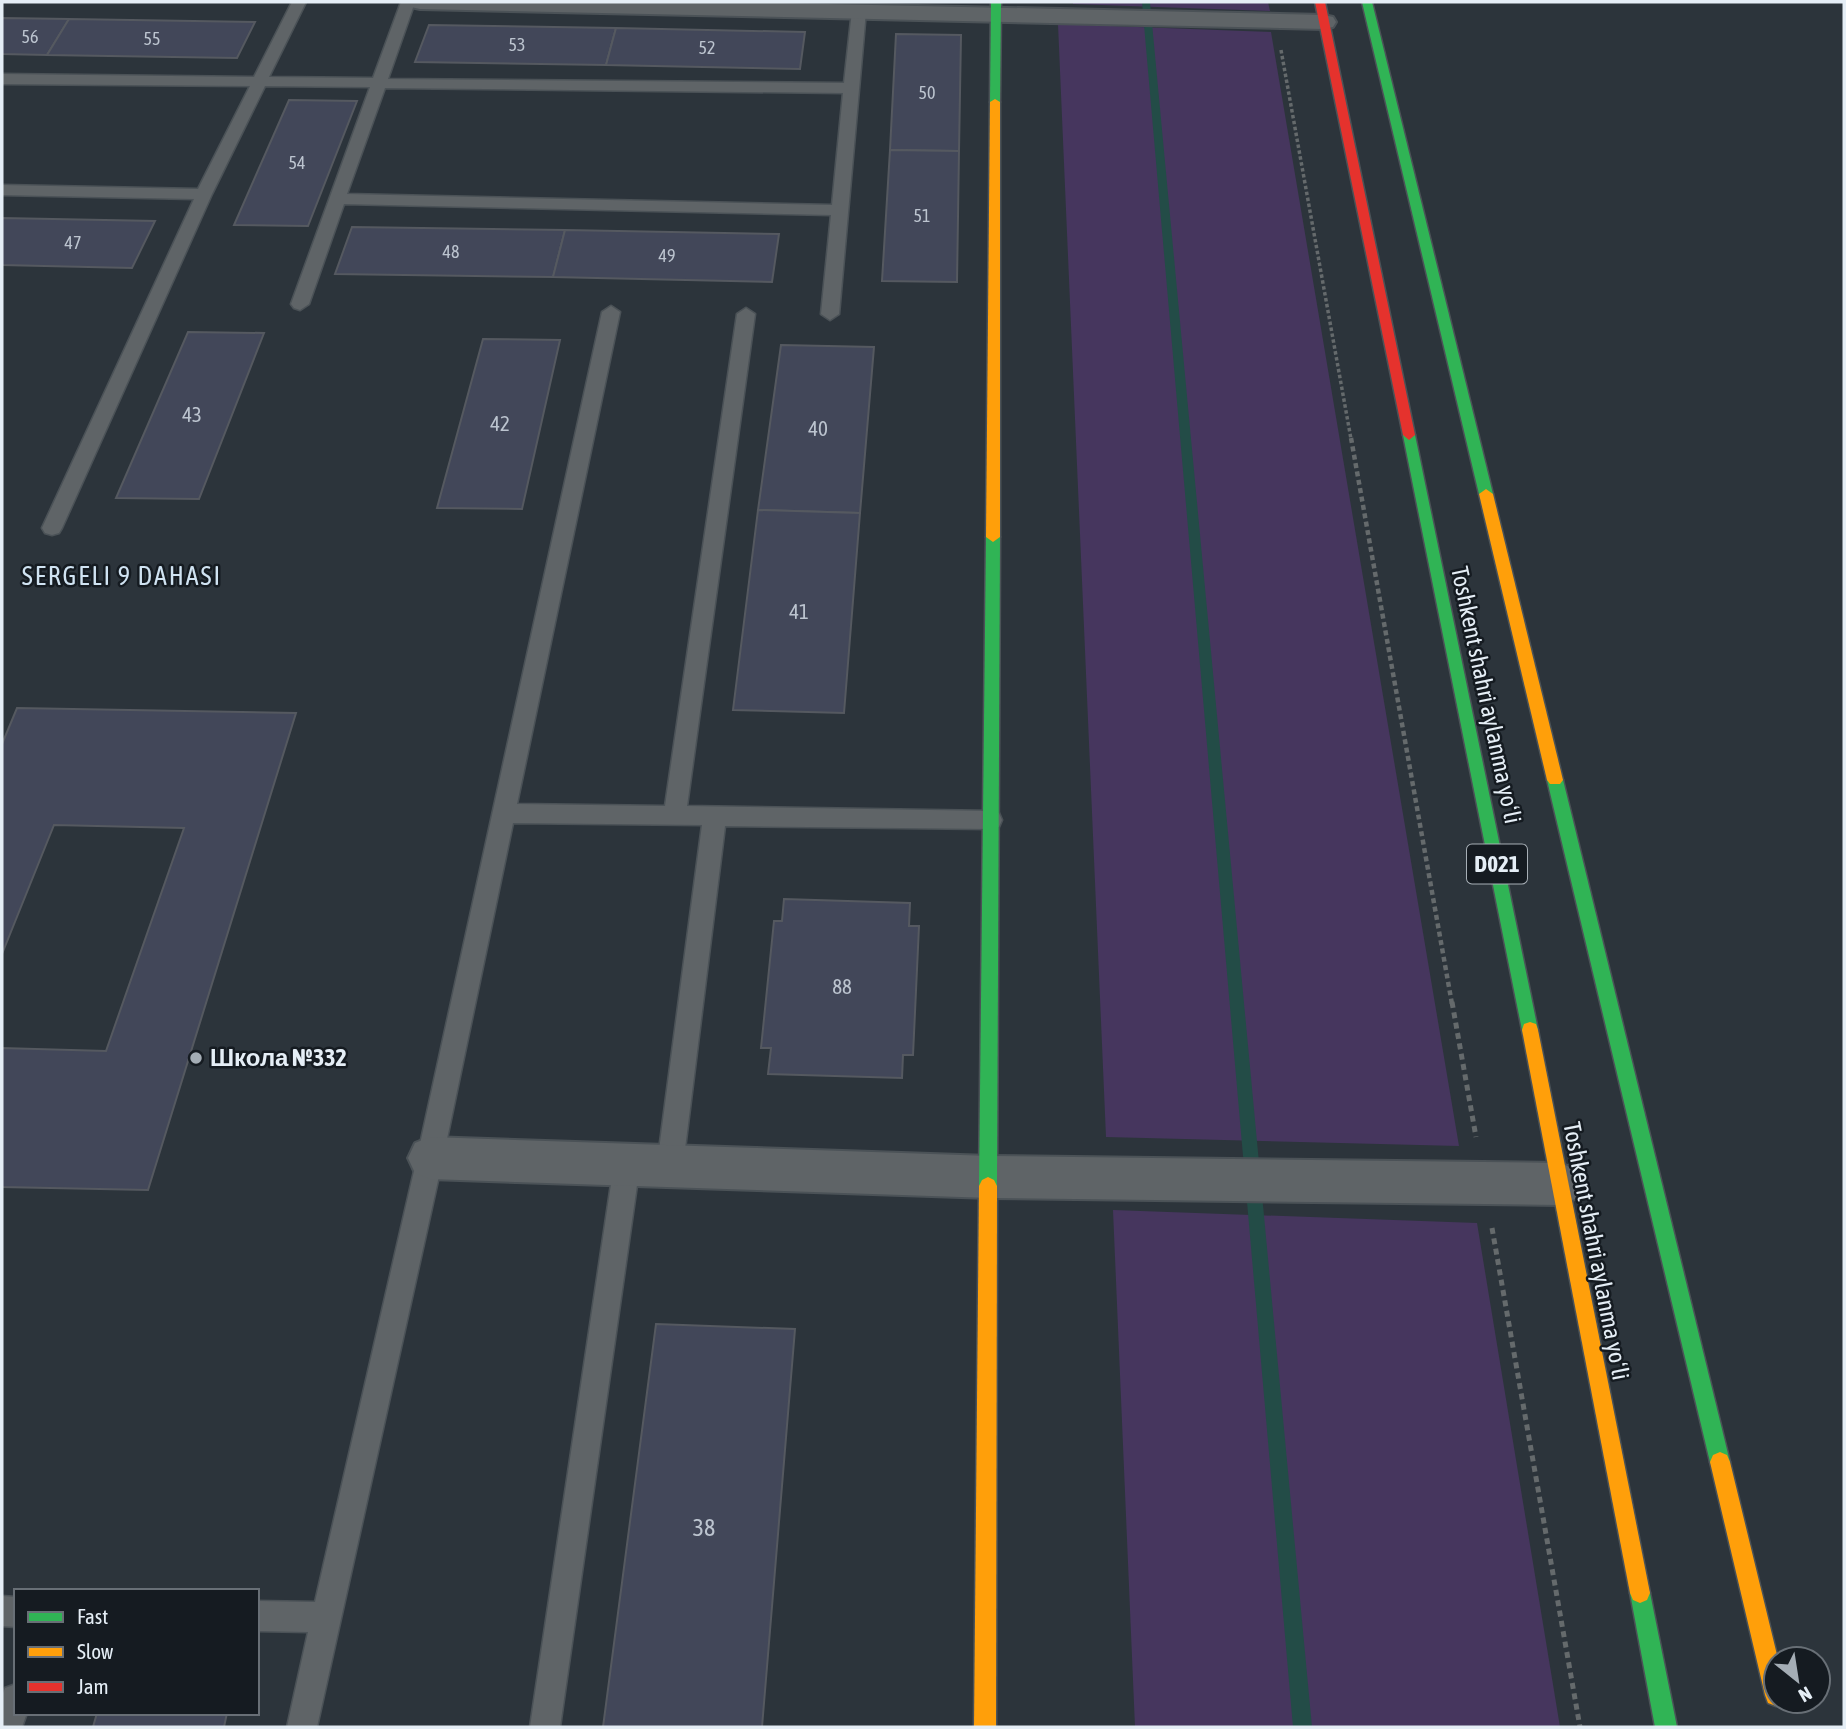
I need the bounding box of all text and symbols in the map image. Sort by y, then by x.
house number: 56 [22,26,38,47]
house number: 55 [144,28,160,49]
house number: 53 [509,34,525,55]
house number: 52 [699,37,715,58]
house number: 50 [919,82,935,103]
house number: 54 [289,152,305,173]
house number: 51 [914,205,930,226]
house number: 47 [65,232,81,253]
house number: 48 [443,241,459,262]
house number: 49 [659,245,675,266]
house number: 43 [182,402,202,426]
house number: 42 [490,411,510,435]
house number: 40 [808,416,828,440]
district label: SERGELI 9 DAHASI [22,561,222,591]
street label: Toshkent shahri aylanma yoʻli [1446,564,1527,826]
house number: 41 [789,599,809,623]
road number: D021 [1467,844,1527,884]
house number: 88 [832,974,852,998]
place label: Школа №332 [210,1044,347,1071]
marker: Школа №332 [188,1050,204,1066]
street label: Toshkent shahri aylanma yoʻli [1558,1120,1635,1382]
house number: 38 [693,1514,715,1541]
legend [14,1589,259,1715]
text: Fast [77,1604,108,1628]
text: Slow [77,1639,114,1663]
north arrow [1762,1645,1832,1715]
text: Jam [77,1674,109,1698]
text: N [1795,1682,1816,1707]

